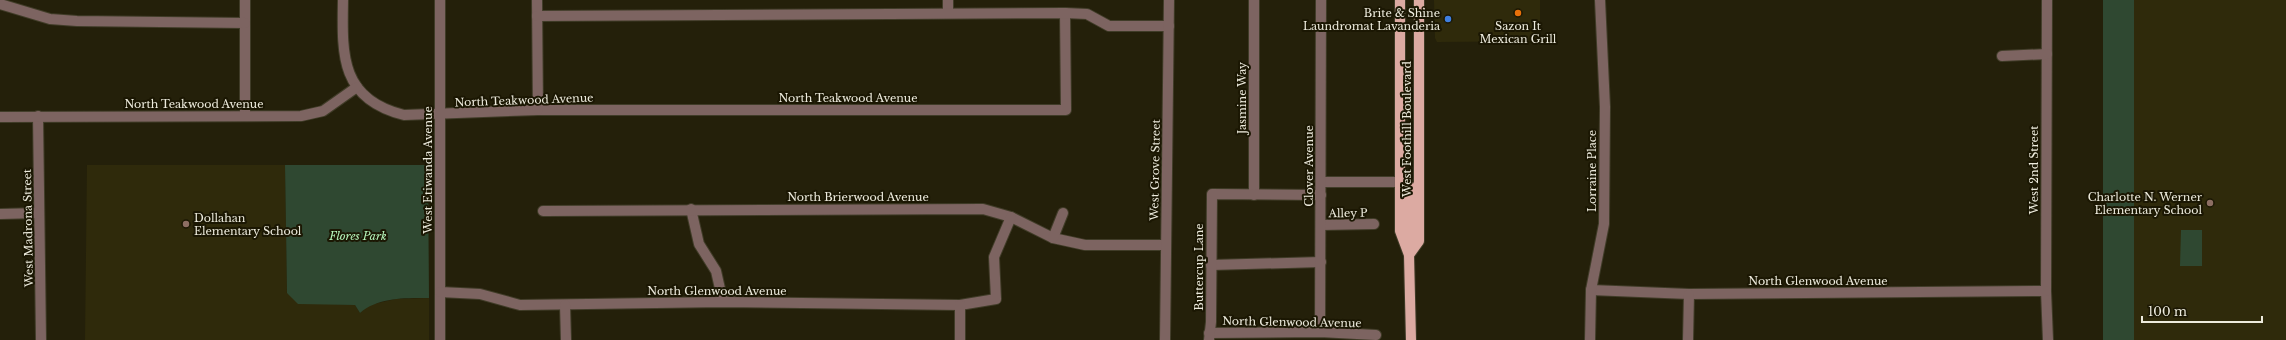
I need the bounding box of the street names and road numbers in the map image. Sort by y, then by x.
street label: West Foothill Boulevard [1400,61,1414,198]
street label: Jasmine Way [1235,62,1249,136]
street label: North Teakwood Avenue [454,91,594,109]
street label: North Teakwood Avenue [779,91,918,105]
street label: North Teakwood Avenue [125,97,264,111]
street label: West Etiwanda Avenue [421,106,435,235]
street label: West Grove Street [1147,118,1163,222]
street label: Clover Avenue [1302,125,1316,207]
street label: West 2nd Street [2027,125,2041,215]
street label: Lorraine Place [1585,130,1599,212]
street label: West Madrona Street [20,168,36,288]
street label: North Brierwood Avenue [787,190,929,204]
street label: Alley P [1327,206,1368,220]
street label: Buttercup Lane [1192,223,1206,311]
street label: North Glenwood Avenue [1748,274,1888,288]
street label: North Glenwood Avenue [647,284,787,298]
street label: North Glenwood Avenue [1222,314,1362,330]

